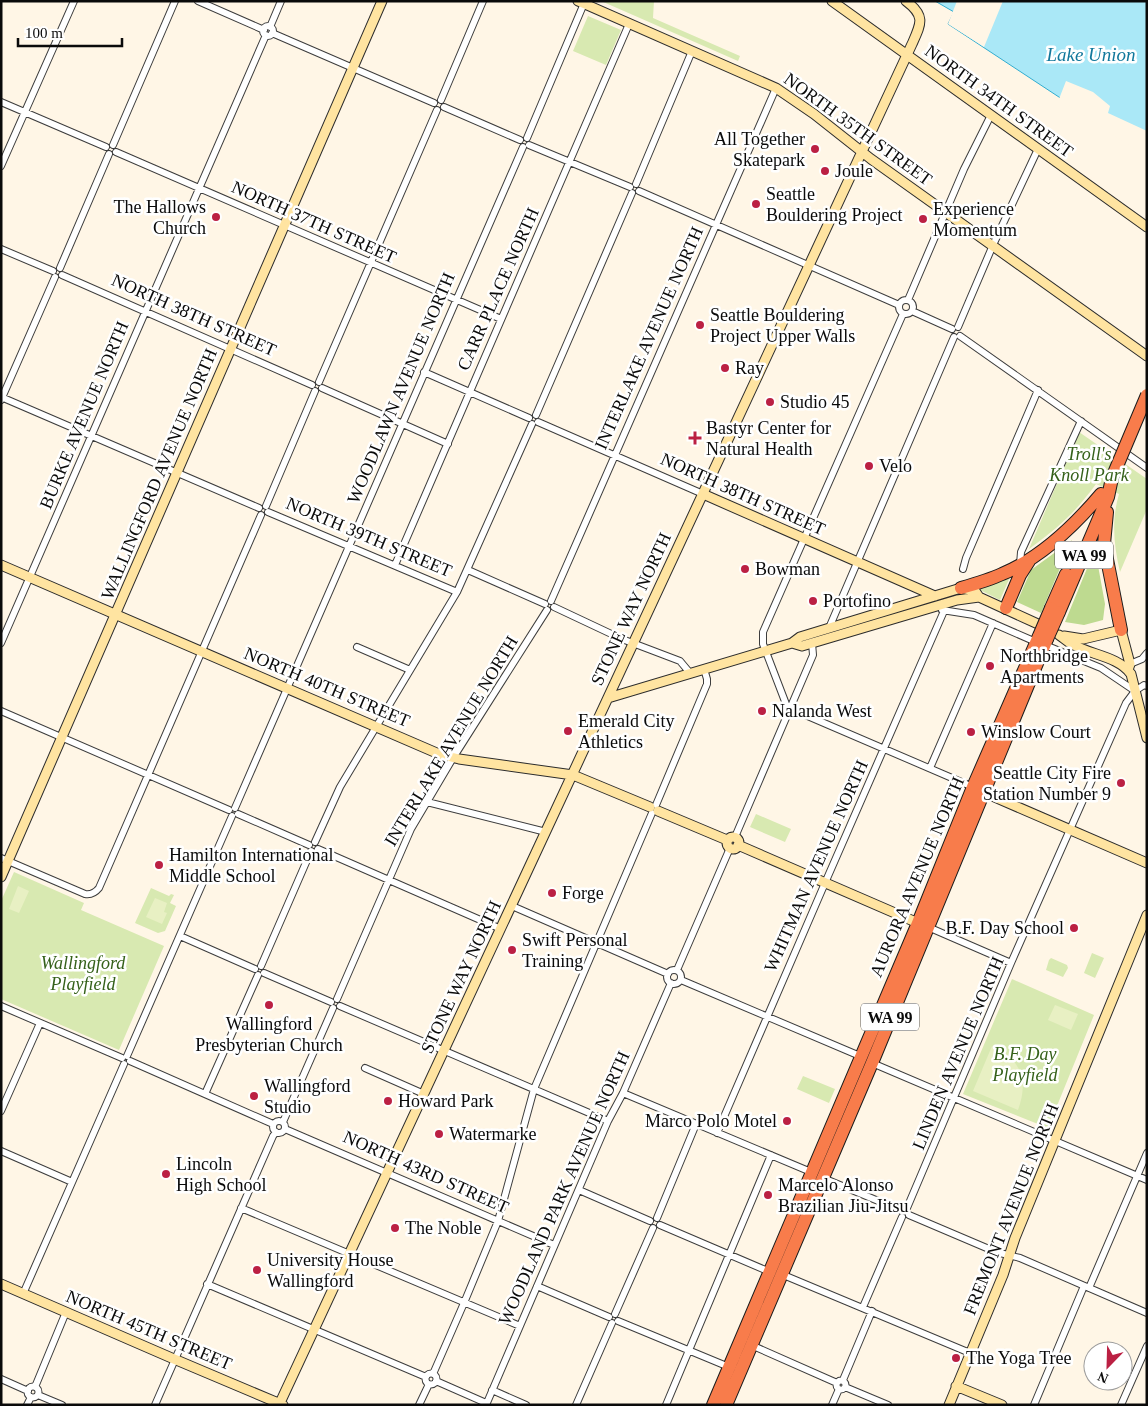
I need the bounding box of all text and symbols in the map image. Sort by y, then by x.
scale bar [18,15,121,47]
text: 100 m [25,25,63,41]
street label: NORTH 34TH STREET [921,41,1077,161]
water label: Lake Union [1045,44,1136,65]
street label: NORTH 35TH STREET [780,69,936,189]
place label: All Together Skatepark [714,129,805,170]
marker: All Together Skatepark [809,143,821,155]
place label: Joule [835,161,873,181]
marker: Joule [819,165,831,177]
street label: NORTH 37TH STREET [229,177,399,267]
place label: Seattle Bouldering Project [766,184,902,225]
place label: The Hallows Church [114,197,206,238]
marker: Seattle Bouldering Project [750,198,762,210]
place label: Experience Momentum [933,199,1017,240]
street label: CARR PLACE NORTH [453,205,543,373]
marker: The Hallows Church [210,211,222,223]
marker: Experience Momentum [917,213,929,225]
street label: INTERLAKE AVENUE NORTH [591,224,707,452]
street label: WOODLAWN AVENUE NORTH [343,269,459,507]
street label: NORTH 38TH STREET [109,270,279,360]
place label: Seattle Bouldering Project Upper Walls [710,305,855,346]
street label: BURKE AVENUE NORTH [35,318,133,512]
marker: Seattle Bouldering Project Upper Walls [694,319,706,331]
street label: WALLINGFORD AVENUE NORTH [97,346,221,602]
place label: Ray [735,358,764,378]
marker: Ray [719,362,731,374]
place label: Studio 45 [780,392,850,412]
marker: Studio 45 [764,396,776,408]
place label: Bastyr Center for Natural Health [706,418,831,459]
marker: Bastyr Center for Natural Health [688,431,702,445]
park label: Troll's Knoll Park [1048,444,1130,485]
street label: NORTH 38TH STREET [658,449,828,539]
place label: Velo [879,456,912,476]
marker: Velo [863,460,875,472]
street label: NORTH 39TH STREET [283,493,455,581]
street label: STONE WAY NORTH [587,530,675,688]
road number: WA 99 [1055,542,1113,568]
place label: Bowman [755,559,820,579]
marker: Bowman [739,563,751,575]
place label: Portofino [823,591,891,611]
marker: Portofino [807,595,819,607]
street label: INTERLAKE AVENUE NORTH [380,632,522,850]
street label: NORTH 40TH STREET [241,643,413,731]
place label: Northbridge Apartments [1000,646,1088,687]
marker: Northbridge Apartments [984,660,996,672]
place label: Nalanda West [772,701,872,721]
marker: Nalanda West [756,705,768,717]
place label: Emerald City Athletics [578,711,674,752]
place label: Winslow Court [981,722,1091,742]
marker: Emerald City Athletics [562,725,574,737]
marker: Winslow Court [965,726,977,738]
street label: WHITMAN AVENUE NORTH [760,757,872,975]
place label: Seattle City Fire Station Number 9 [983,763,1111,804]
street label: AURORA AVENUE NORTH [866,774,968,980]
marker: Seattle City Fire Station Number 9 [1115,777,1127,789]
place label: Hamilton International Middle School [169,845,333,886]
marker: Hamilton International Middle School [153,859,165,871]
place label: Forge [562,883,604,903]
marker: Forge [546,887,558,899]
street label: STONE WAY NORTH [417,898,505,1056]
place label: B.F. Day School [945,918,1064,938]
marker: B.F. Day School [1068,922,1080,934]
place label: Swift Personal Training [522,930,628,971]
marker: Swift Personal Training [506,944,518,956]
park label: Wallingford Playfield [41,953,126,994]
street label: LINDEN AVENUE NORTH [908,954,1008,1152]
marker: Wallingford Presbyterian Church [263,999,275,1011]
road number: WA 99 [861,1004,919,1030]
place label: Wallingford Presbyterian Church [195,1014,343,1055]
park label: B.F. Day Playfield [992,1044,1058,1085]
street label: WOODLAND PARK AVENUE NORTH [494,1048,634,1328]
place label: Wallingford Studio [264,1076,351,1117]
marker: Wallingford Studio [248,1090,260,1102]
place label: Howard Park [398,1091,493,1111]
marker: Howard Park [382,1095,394,1107]
street label: FREMONT AVENUE NORTH [959,1100,1063,1318]
place label: Marco Polo Motel [645,1111,777,1131]
marker: Marco Polo Motel [781,1115,793,1127]
place label: Watermarke [449,1124,537,1144]
street label: NORTH 43RD STREET [340,1126,512,1218]
marker: Watermarke [433,1128,445,1140]
place label: Lincoln High School [176,1154,267,1195]
marker: Lincoln High School [160,1168,172,1180]
place label: Marcelo Alonso Brazilian Jiu-Jitsu [778,1175,908,1216]
marker: Marcelo Alonso Brazilian Jiu-Jitsu [762,1189,774,1201]
place label: The Noble [405,1218,481,1238]
marker: The Noble [389,1222,401,1234]
place label: University House Wallingford [267,1250,393,1291]
marker: University House Wallingford [251,1264,263,1276]
street label: NORTH 45TH STREET [63,1286,235,1374]
north arrow [1083,1341,1133,1391]
place label: The Yoga Tree [966,1348,1072,1368]
marker: The Yoga Tree [950,1352,962,1364]
text: N [1096,1369,1111,1386]

